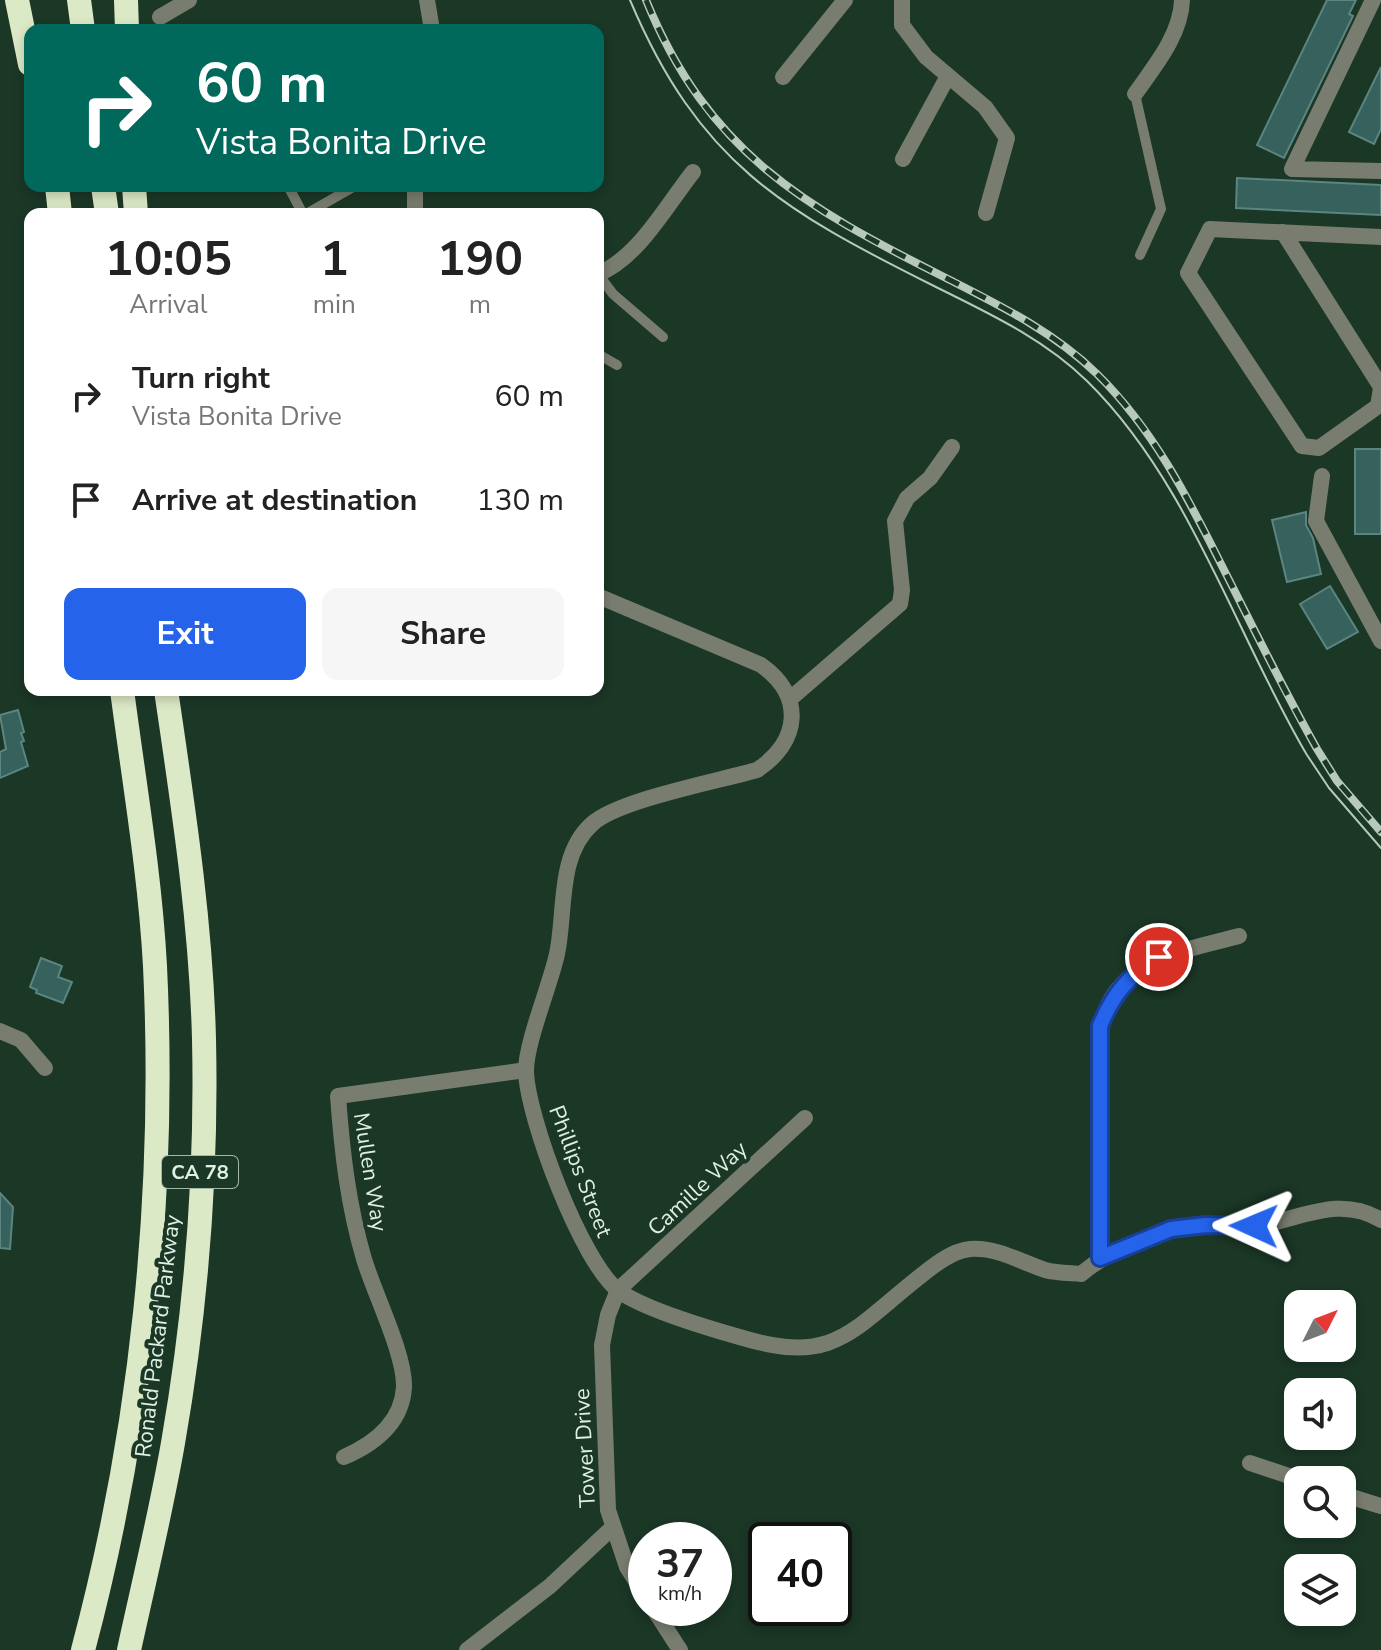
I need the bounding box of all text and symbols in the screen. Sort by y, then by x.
text: 60 m [196,45,327,122]
icon: right [64,56,168,160]
text: Vista Bonita Drive [196,118,487,167]
text: 10:05 [105,226,232,292]
text: 1 [320,226,349,292]
text: 190 [437,226,523,292]
text: Arrival [129,287,208,322]
text: min [313,287,356,322]
text: m [469,287,491,322]
text: Turn right [132,358,270,399]
icon: right [64,374,108,418]
text: 60 m [495,376,564,417]
text: Vista Bonita Drive [132,399,342,434]
icon: arrive [64,478,108,522]
text: Arrive at destination [132,480,417,521]
text: 130 m [477,480,564,521]
button: Exit [64,588,306,680]
button: Share [322,588,564,680]
pin [1125,923,1193,991]
icon: arrive [1137,935,1181,979]
street label: Phillips Street [541,1101,619,1242]
street label: Mullen Way [346,1111,394,1234]
street label: Camille Way [641,1134,755,1243]
road number: CA 78 [162,1156,238,1188]
position arrow [1212,1184,1296,1268]
street label: Ronald Packard Parkway [128,1212,188,1459]
north arrow [1284,1290,1356,1362]
map controls [1284,1290,1356,1626]
button: sound [1284,1378,1356,1450]
street label: Tower Drive [567,1388,603,1508]
button: search [1284,1466,1356,1538]
speed limit sign: 40 [748,1522,852,1626]
text: 37 [656,1537,704,1591]
button: layers [1284,1554,1356,1626]
text: km/h [658,1580,702,1607]

